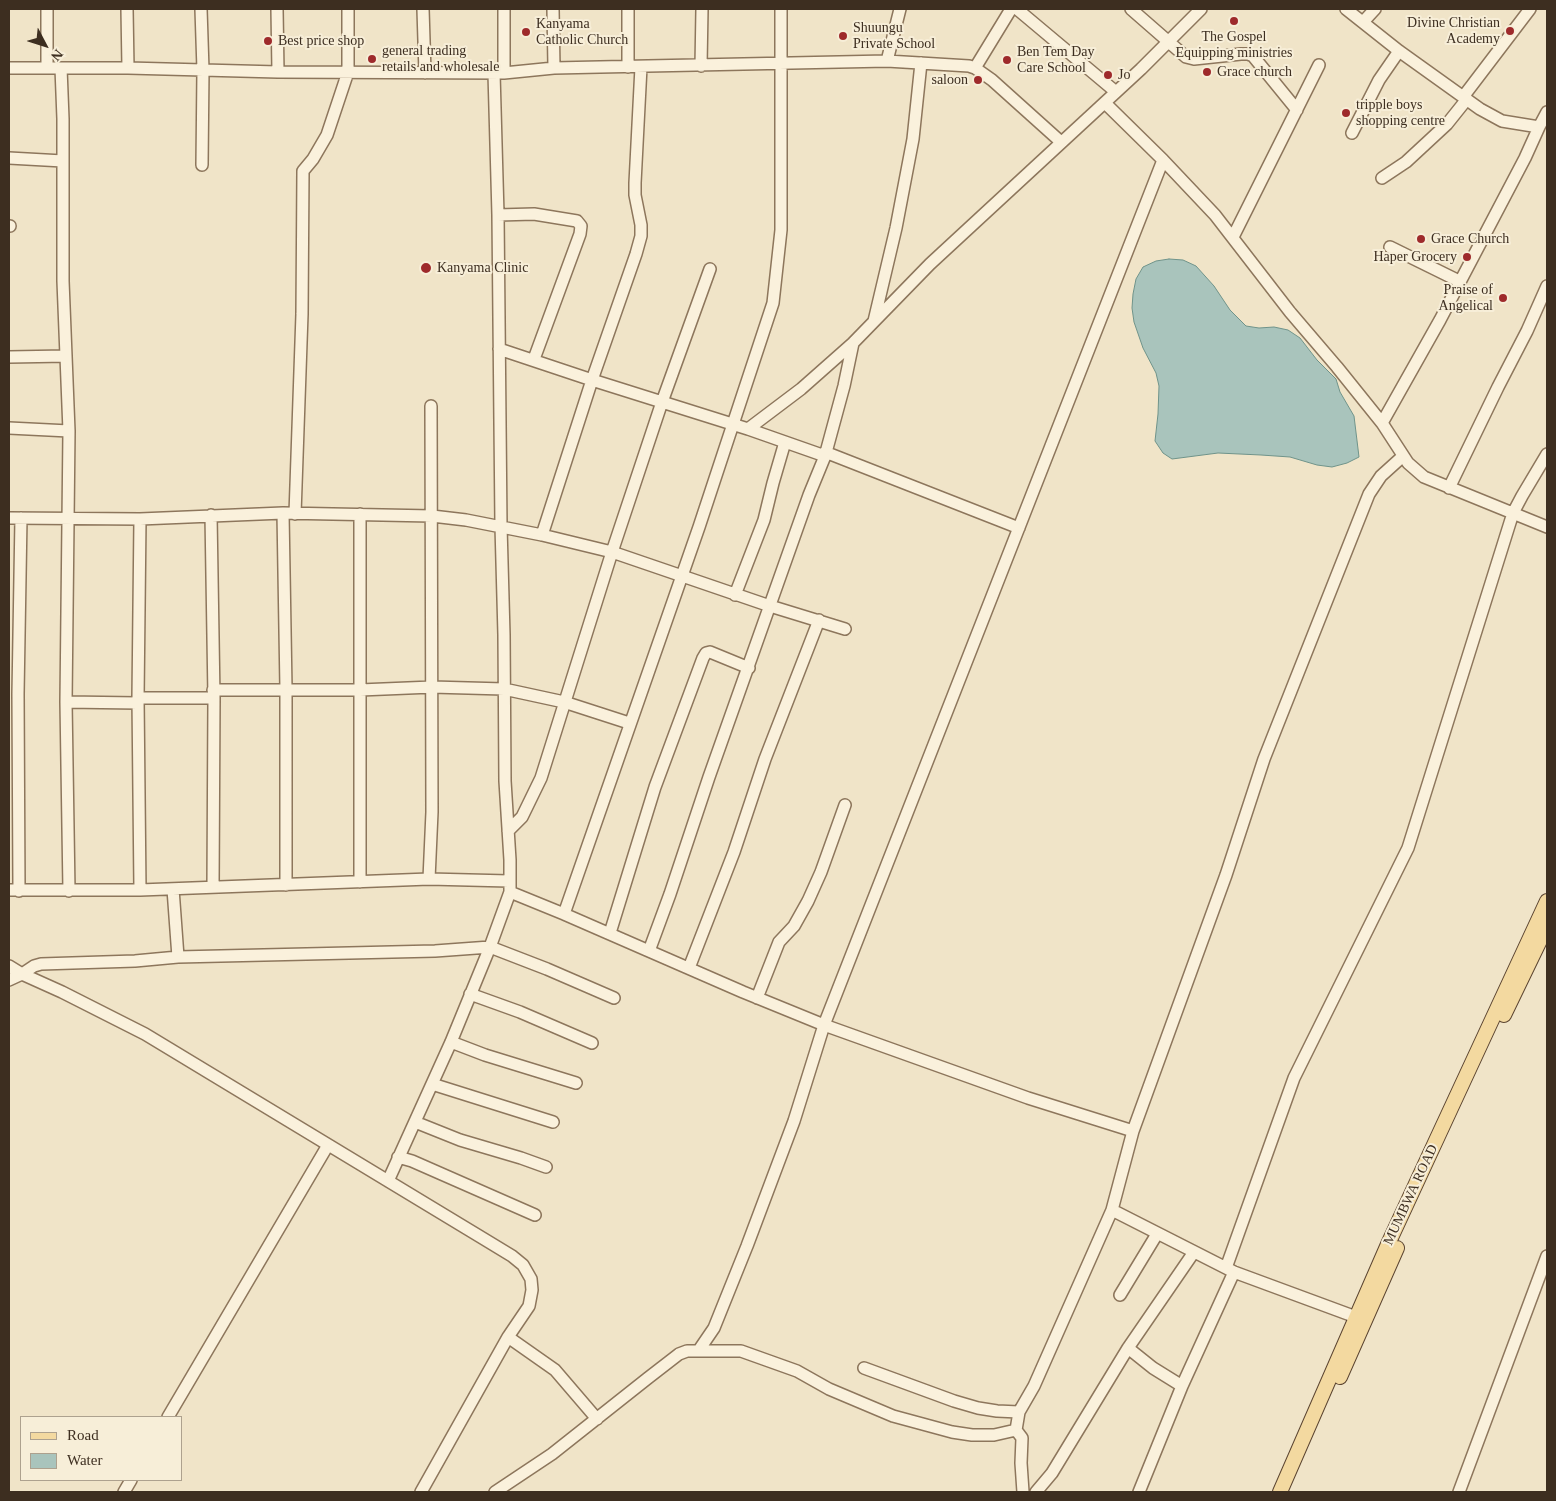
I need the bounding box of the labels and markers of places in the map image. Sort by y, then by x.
marker: The Gospel Equipping ministries [1228,15,1240,27]
place label: Divine Christian Academy [1407,15,1500,48]
place label: Kanyama Catholic Church [536,16,628,48]
place label: Shuungu Private School [853,20,935,52]
marker: Divine Christian Academy [1504,25,1516,37]
marker: Kanyama Catholic Church [520,26,532,38]
place label: The Gospel Equipping ministries [1175,29,1293,62]
marker: Shuungu Private School [837,30,849,42]
place label: Best price shop [278,33,364,49]
marker: Best price shop [262,35,274,47]
place label: general trading retails and wholesale [382,43,499,75]
place label: Ben Tem Day Care School [1017,44,1095,76]
marker: general trading retails and wholesale [366,53,378,65]
marker: Ben Tem Day Care School [1001,54,1013,66]
place label: Grace church [1217,64,1292,80]
marker: Grace church [1201,66,1213,78]
place label: Jo [1118,67,1130,83]
marker: Jo [1102,69,1114,81]
place label: saloon [931,72,968,88]
marker: saloon [972,74,984,86]
place label: tripple boys shopping centre [1356,97,1445,130]
marker: tripple boys shopping centre [1340,107,1352,119]
place label: Grace Church [1431,231,1509,247]
marker: Grace Church [1415,233,1427,245]
place label: Haper Grocery [1373,249,1457,265]
marker: Haper Grocery [1461,251,1473,263]
place label: Kanyama Clinic [437,260,528,276]
marker: Kanyama Clinic [419,261,433,275]
place label: Praise of Angelical [1439,282,1493,314]
marker: Praise of Angelical [1497,292,1509,304]

